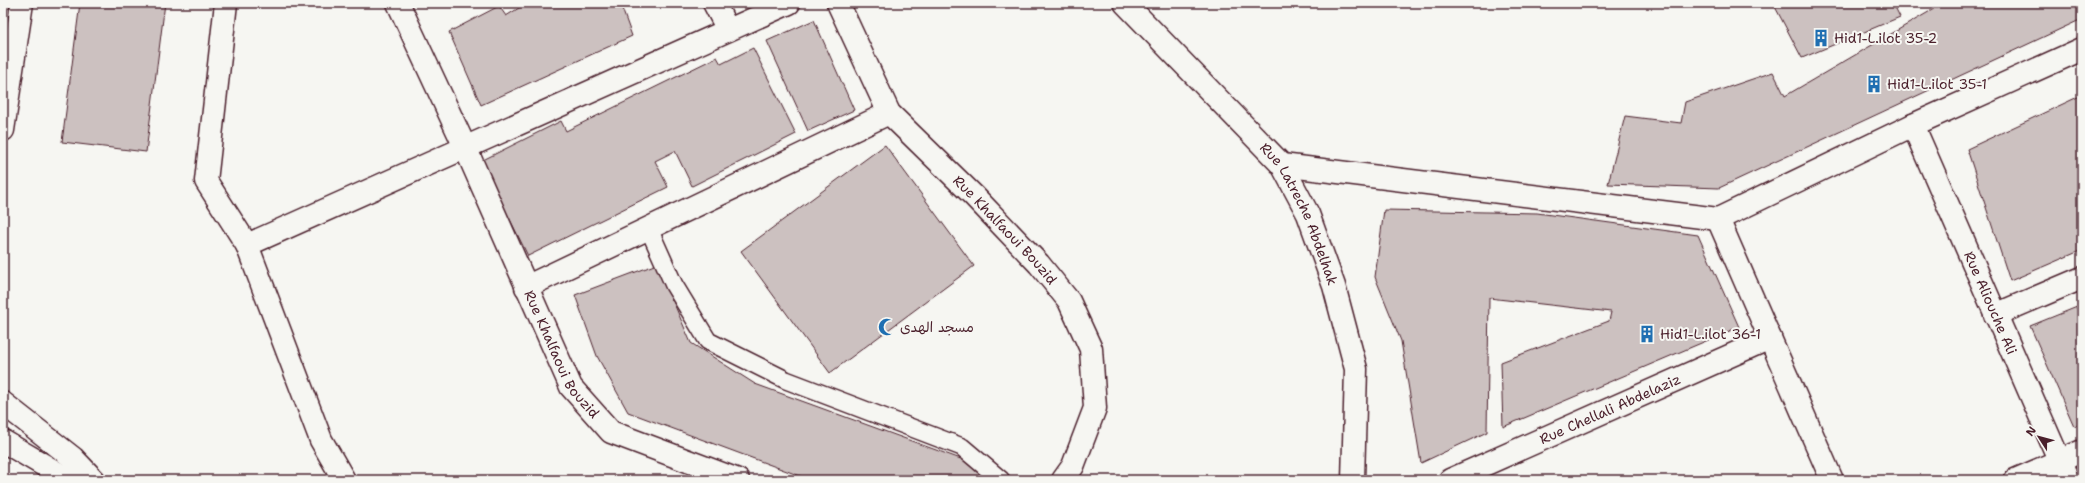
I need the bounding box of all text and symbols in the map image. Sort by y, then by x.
building icon: Hid1-L.ilot 35-2 [1811,28,1831,48]
place label: Hid1-L.ilot 35-2 [1834,29,1937,47]
building icon: Hid1-L.ilot 35-1 [1864,74,1884,94]
place label: Hid1-L.ilot 35-1 [1887,75,1987,93]
street label: Rue Latreche Abdelhak [1256,139,1342,288]
street label: Rue Khalfaoui Bouzid [949,171,1061,288]
street label: Rue Aliouche Ali [1960,248,2021,357]
street label: Rue Khalfaoui Bouzid [520,287,603,422]
mosque icon: مسجد الهدى [877,317,897,337]
place label: مسجد الهدى [900,318,974,336]
building icon: Hid1-L.ilot 36-1 [1637,324,1657,344]
place label: Hid1-L.ilot 36-1 [1660,325,1761,343]
street label: Rue Chellali Abdelaziz [1537,370,1683,448]
north arrow [2019,417,2059,457]
text: N [2023,423,2040,439]

